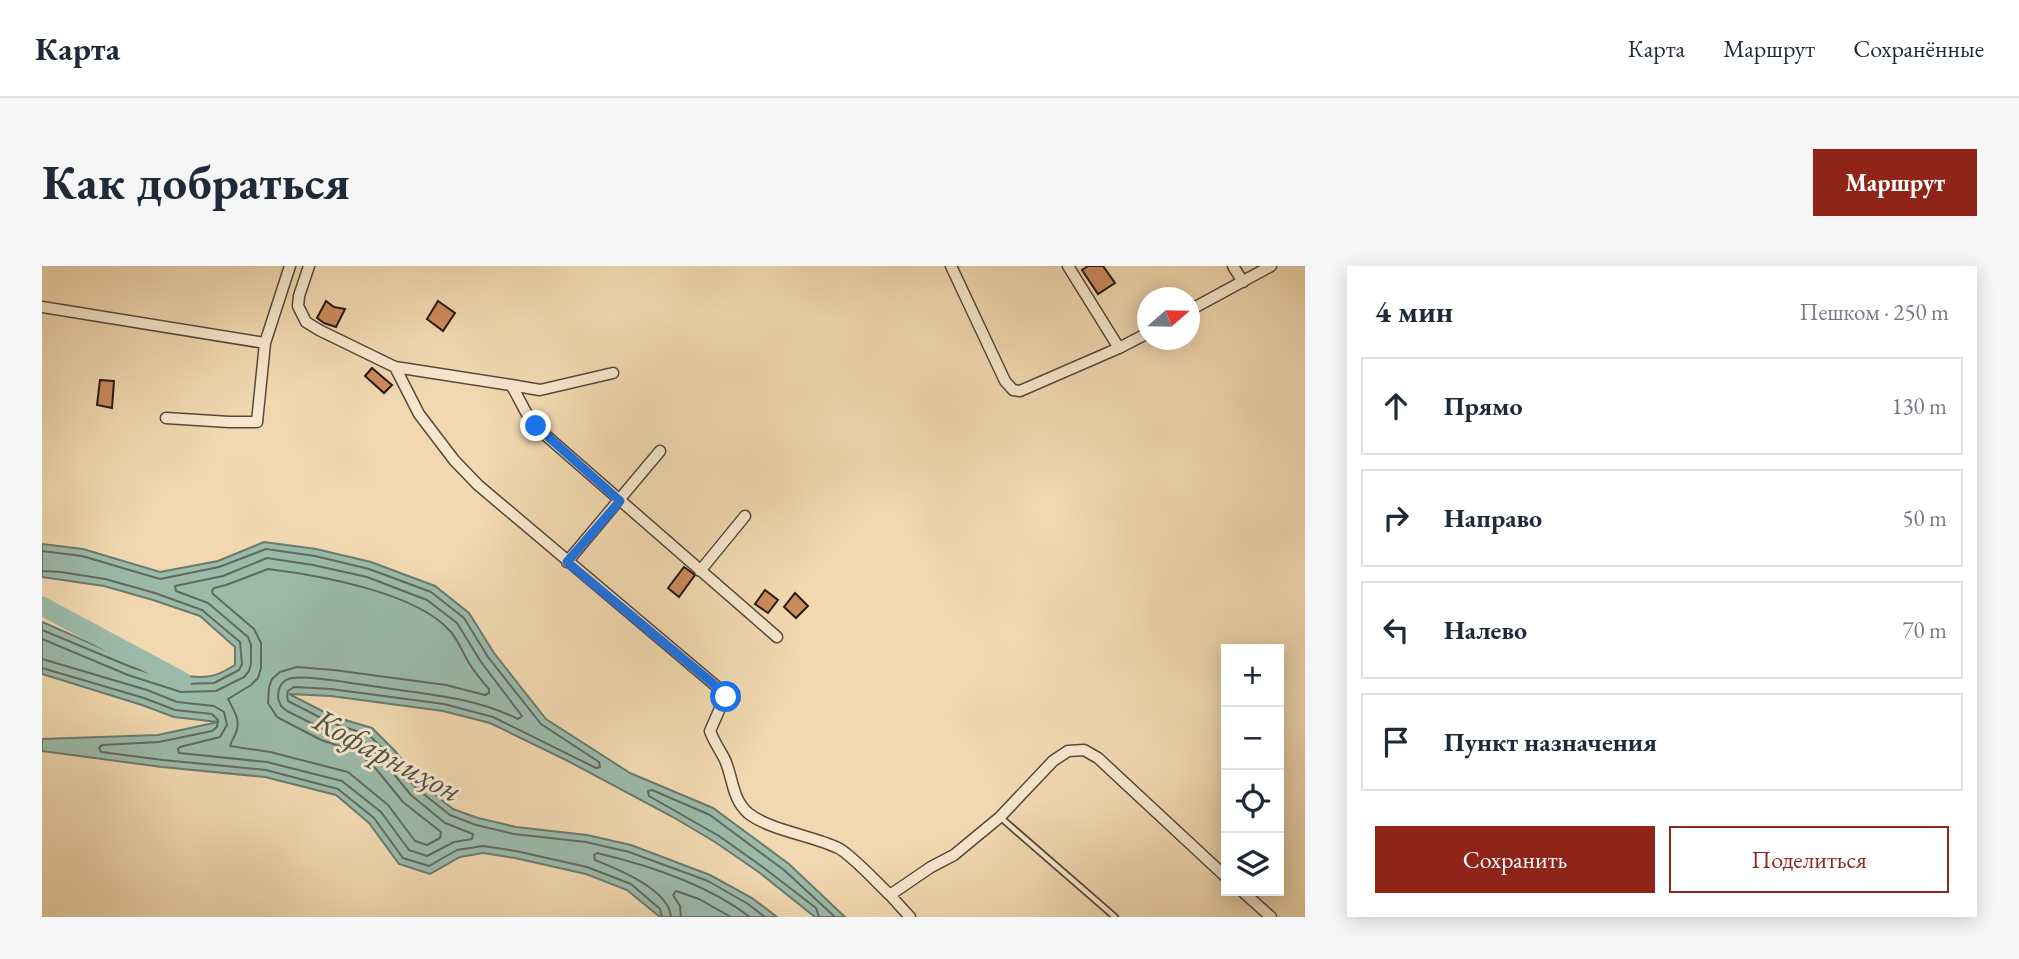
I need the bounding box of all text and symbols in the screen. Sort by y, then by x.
text: Карта [35,27,120,70]
text: Карта [1628,33,1685,64]
text: Маршрут [1723,33,1815,64]
text: Сохранённые [1853,33,1984,64]
button: Маршрут [1813,149,1977,216]
text: Как добраться [42,150,350,214]
north arrow [1137,287,1200,350]
text: 4 мин [1375,292,1453,331]
text: Пешком · 250 m [1800,297,1949,327]
icon: ahead [1377,387,1415,425]
text: Прямо [1444,389,1523,423]
text: 130 m [1891,391,1947,421]
route end [520,410,551,441]
icon: right [1377,499,1415,537]
text: Направо [1444,501,1542,535]
text: 50 m [1902,503,1947,533]
icon: left [1377,611,1415,649]
text: Налево [1444,613,1527,647]
text: 70 m [1902,615,1947,645]
map controls [1221,644,1284,896]
button: + [1221,644,1284,707]
route start [710,681,741,712]
water label: Кофарниҳон [305,697,470,812]
button: − [1221,707,1284,770]
icon: arrive [1377,723,1415,761]
text: Пункт назначения [1444,725,1657,759]
button: locate [1221,770,1284,833]
button: Сохранить [1375,826,1655,893]
button: Поделиться [1669,826,1949,893]
button: layers [1221,833,1284,896]

